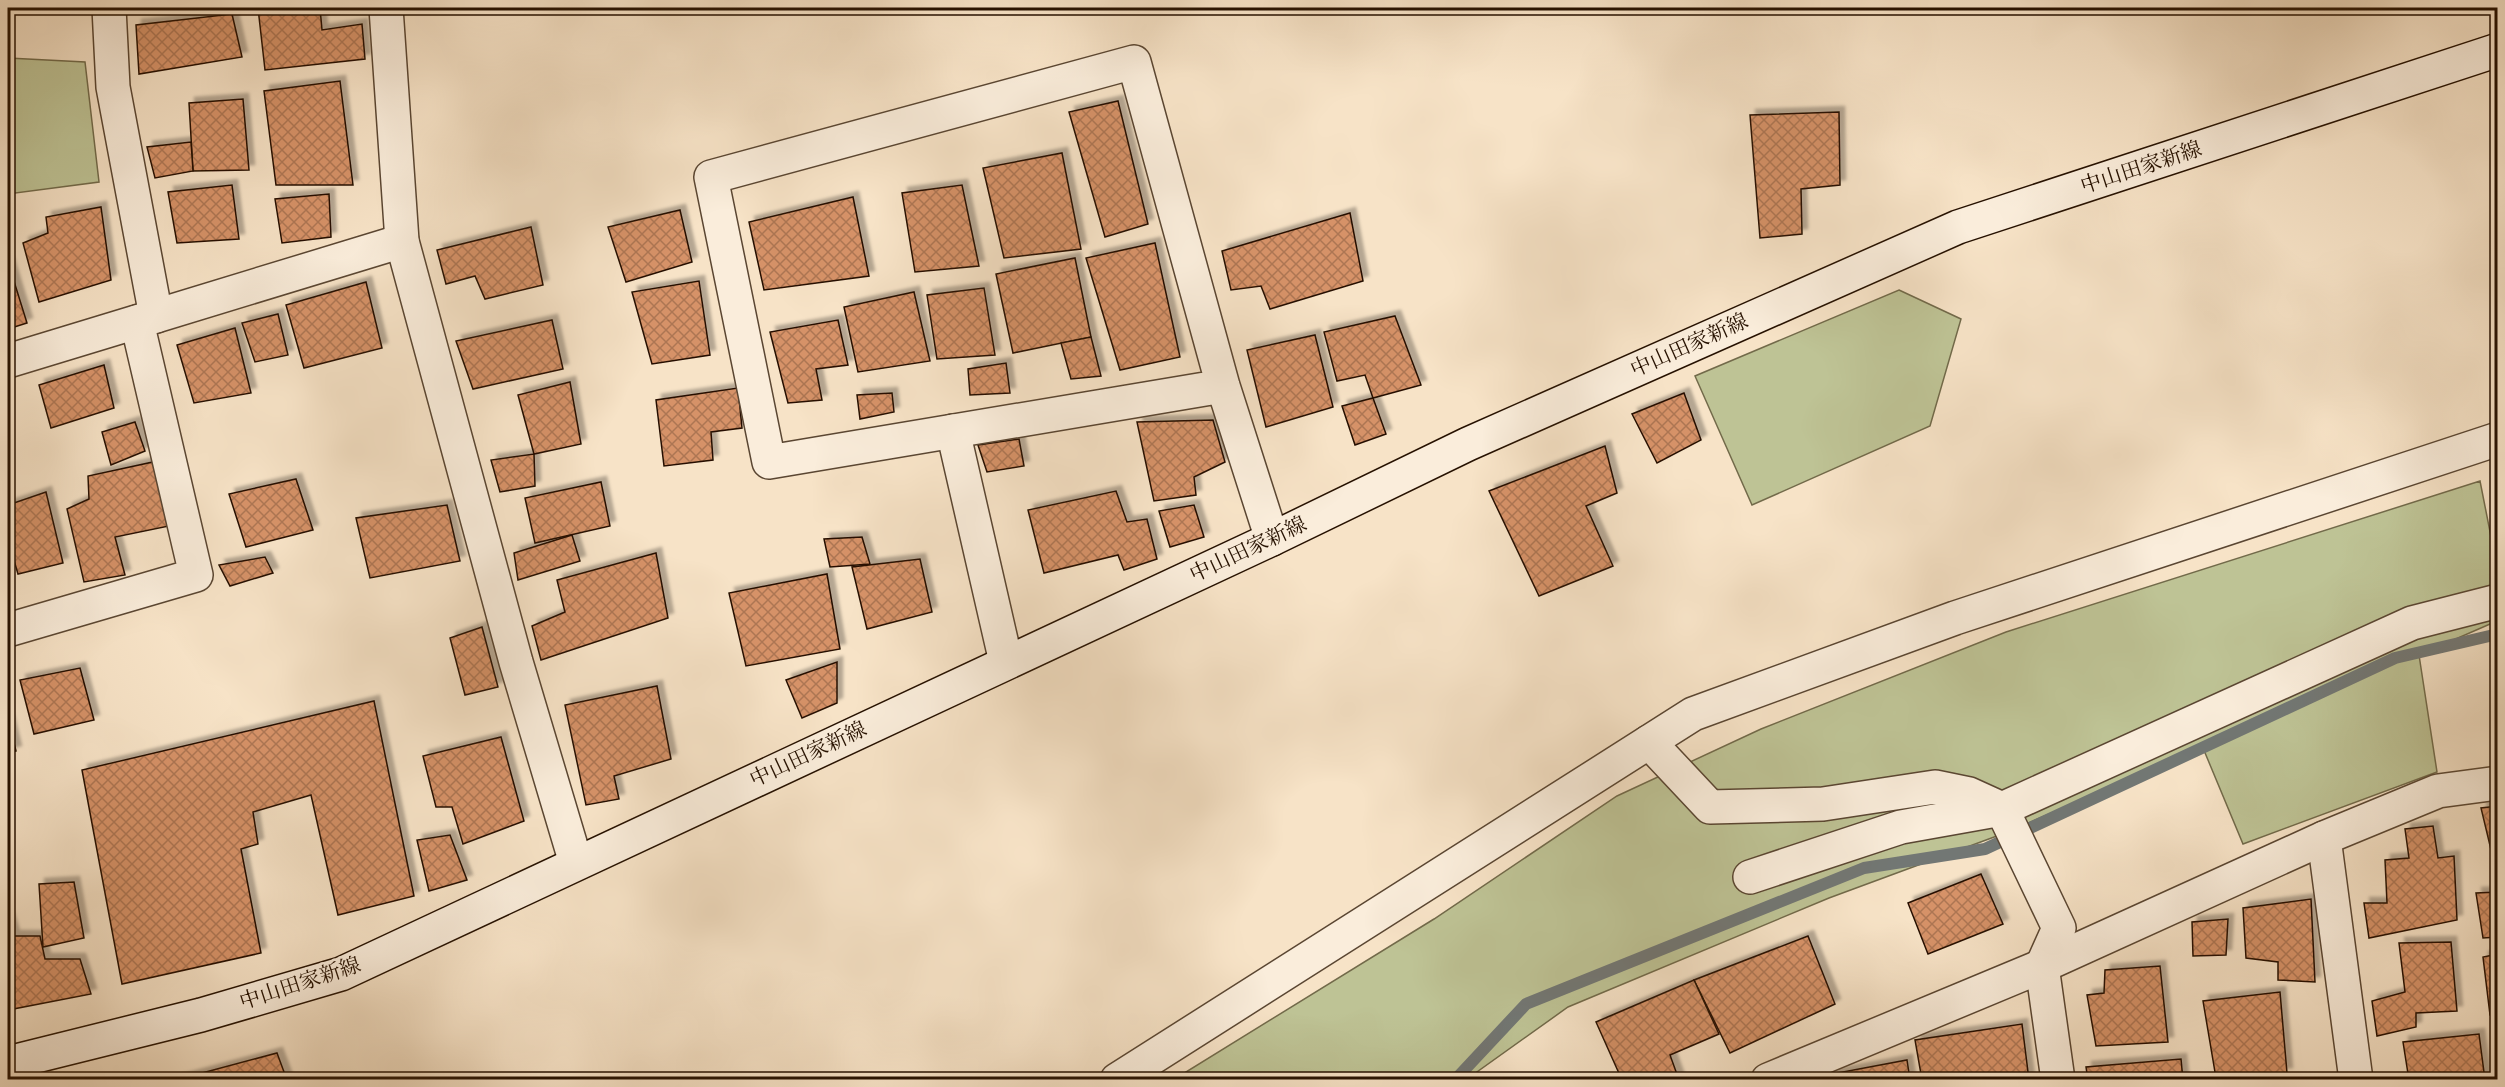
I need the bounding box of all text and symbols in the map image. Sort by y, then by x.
street label: 中山田家新線 [2076,132,2206,201]
street label: 中山田家新線 [1625,305,1753,384]
street label: 中山田家新線 [1184,508,1311,589]
street label: 中山田家新線 [744,713,871,794]
street label: 中山田家新線 [235,948,365,1017]

